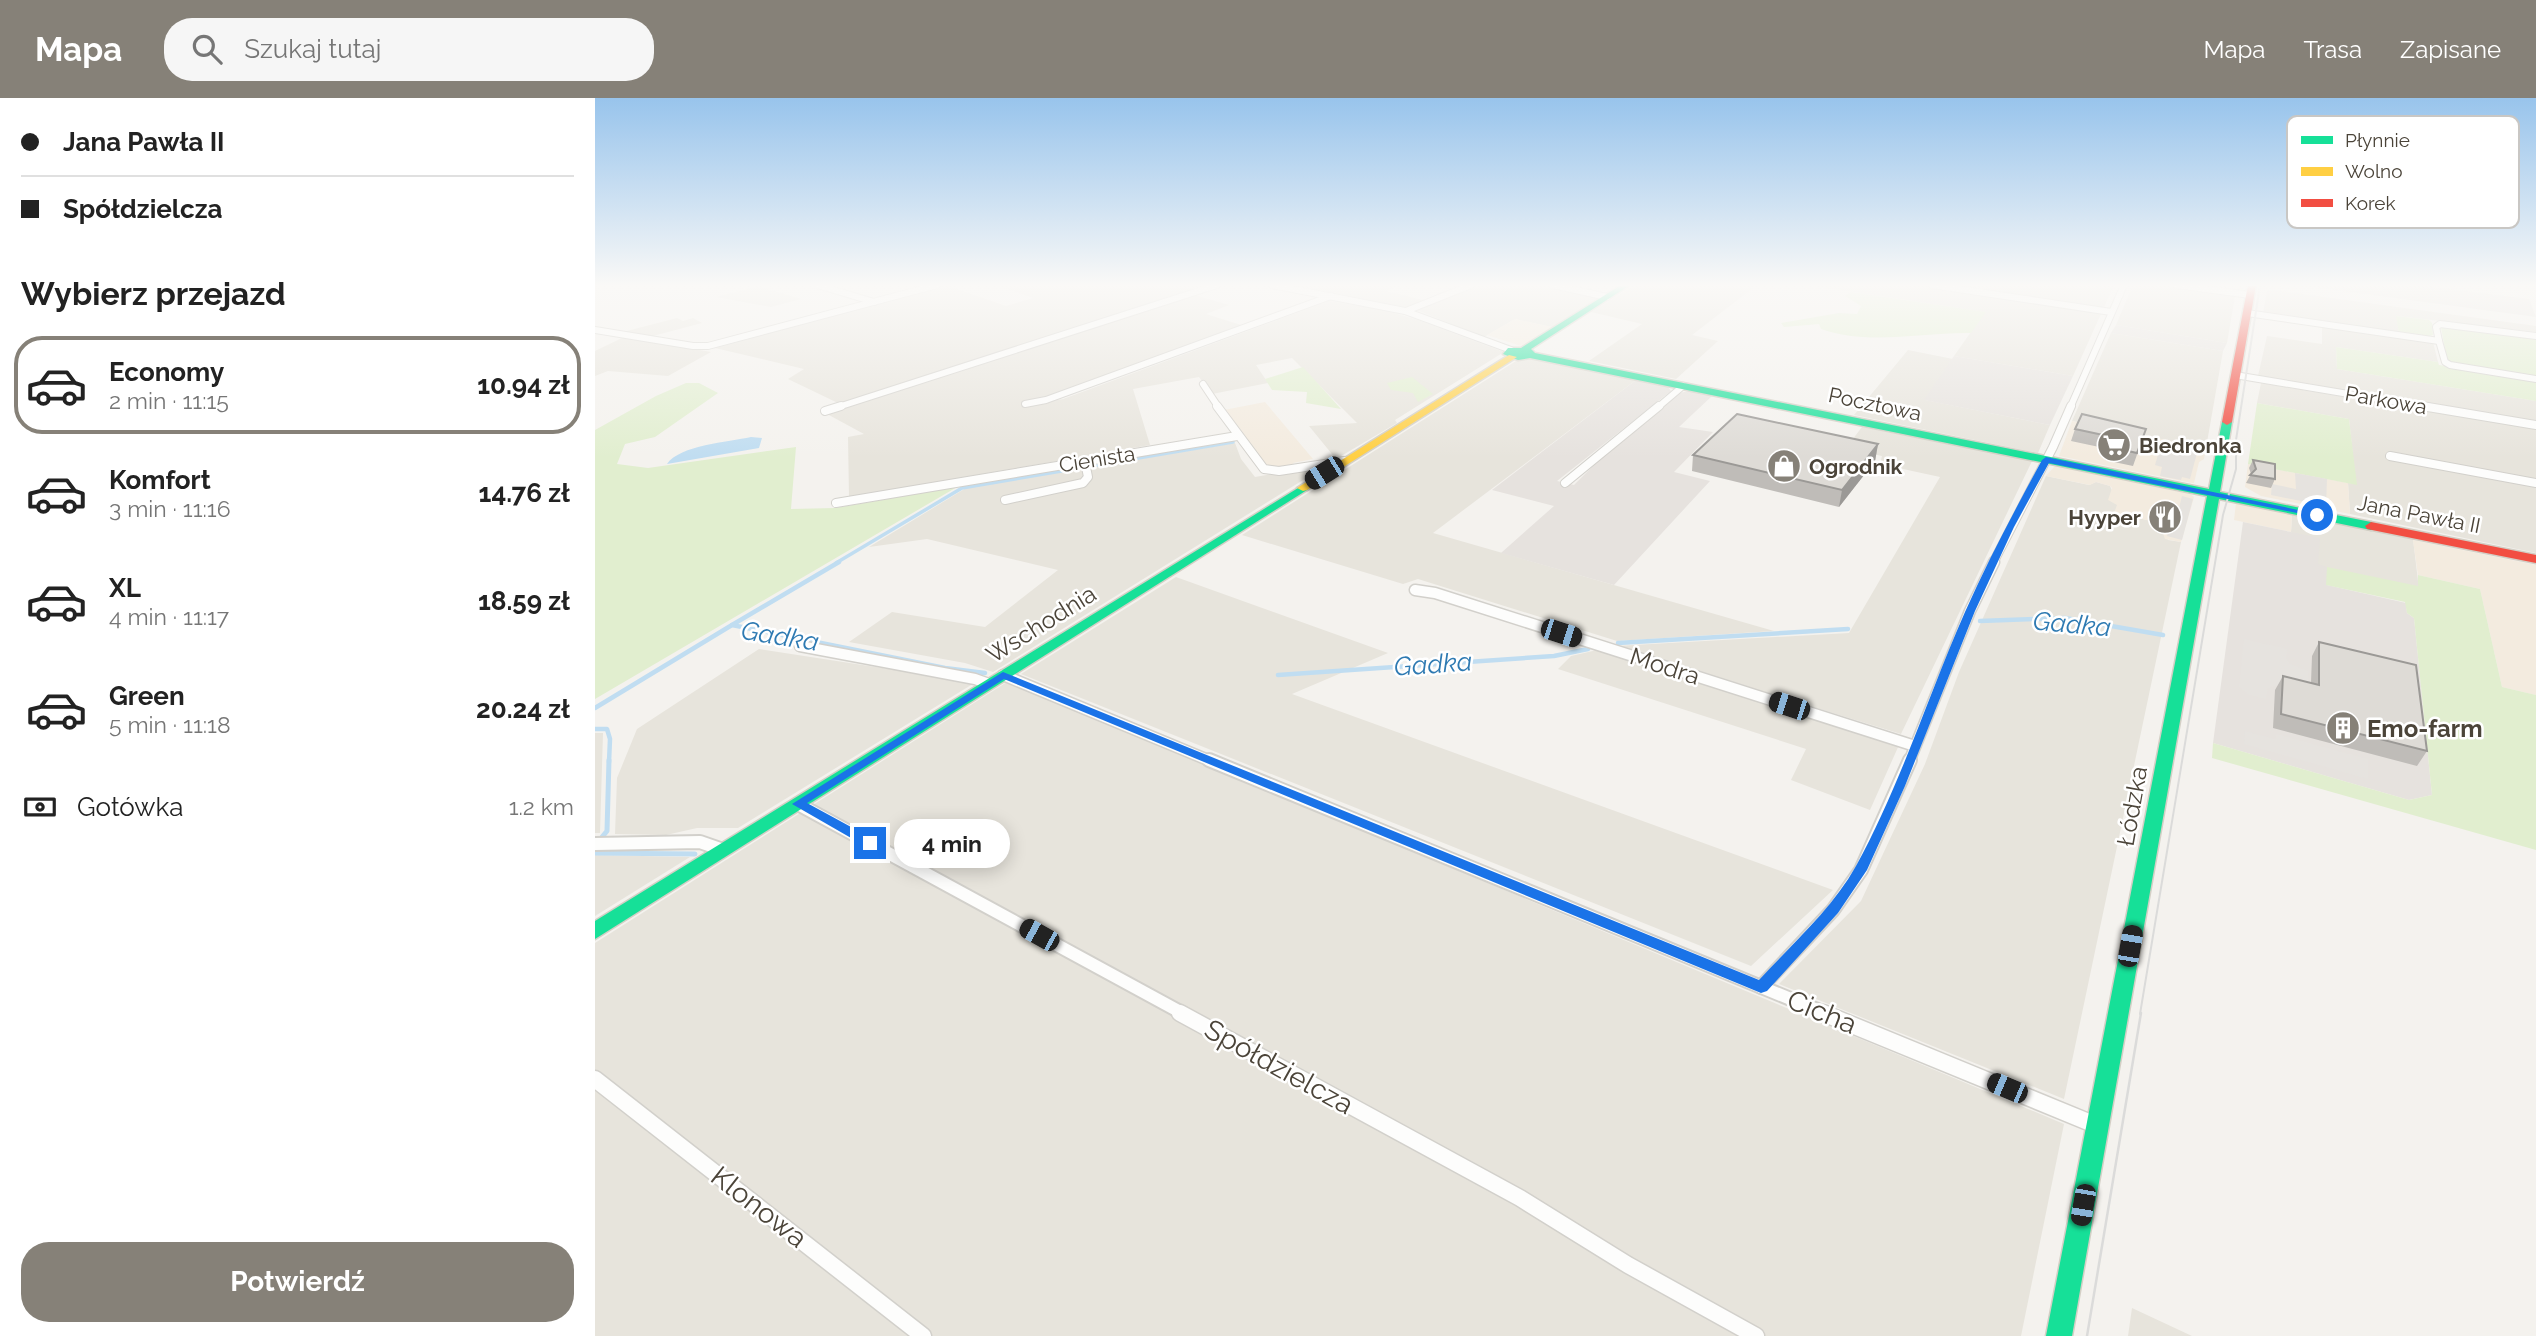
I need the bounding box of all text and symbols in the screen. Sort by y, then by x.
search box [164,18,654,81]
text: Mapa [35,30,122,69]
icon: search [188,30,226,68]
text: Szukaj tutaj [244,34,381,64]
text: Mapa [2204,35,2265,64]
text: Trasa [2303,35,2362,64]
text: Zapisane [2400,35,2501,64]
legend [2287,116,2519,228]
text: Jana Pawła II [63,127,225,157]
text: Płynnie [2345,129,2410,151]
text: Wolno [2345,160,2402,182]
text: Korek [2345,192,2396,214]
text: Spółdzielcza [63,194,222,224]
text: Wybierz przejazd [21,275,286,312]
icon: car [25,354,88,417]
text: Economy [109,357,224,387]
text: 10.94 zł [477,370,570,400]
street label: Parkowa [2343,381,2429,419]
street label: Pocztowa [1826,382,1924,426]
text: 2 min · 11:15 [109,387,229,414]
supermarket icon: Biedronka [2095,426,2133,464]
place label: Biedronka [2139,433,2242,458]
street label: Cienista [1057,441,1137,477]
shop icon: Ogrodnik [1765,447,1803,485]
car [1301,453,1348,493]
place label: Ogrodnik [1809,454,1902,479]
icon: car [25,462,88,525]
text: Komfort [109,465,211,495]
text: 14.76 zł [479,478,570,508]
street label: Jana Pawła II [2355,490,2483,538]
text: 3 min · 11:16 [109,495,231,522]
restaurant icon: Hyyper [2146,498,2184,536]
route start [2301,499,2333,531]
place label: Hyyper [2068,505,2141,530]
icon: car [25,570,88,633]
text: XL [109,573,141,603]
street label: Wschodnia [981,579,1101,669]
text: 18.59 zł [478,586,570,616]
text: 4 min · 11:17 [109,603,229,630]
water label: Gadka [2032,606,2112,642]
water label: Gadka [739,615,821,657]
car [1538,617,1585,649]
street label: Modra [1627,641,1703,691]
water label: Gadka [1393,646,1473,682]
icon: car [25,678,88,741]
text: Green [109,681,185,711]
car [1766,690,1813,722]
text: 20.24 zł [476,694,570,724]
building icon: Emo-farm [2324,709,2362,747]
text: 5 min · 11:18 [109,711,231,738]
place label: Emo-farm [2367,714,2483,743]
street label: Łódzka [2111,764,2153,848]
icon: cash [21,788,59,826]
text: Gotówka [77,792,183,822]
text: 1.2 km [509,793,574,820]
callout: 4 min [895,818,1010,868]
route end [854,827,886,859]
text: 4 min [922,830,982,857]
car [1016,916,1063,954]
car [2117,923,2144,969]
street label: Cicha [1782,983,1862,1041]
street label: Spółdzielcza [1199,1013,1359,1121]
car [1984,1070,2031,1106]
street label: Klonowa [705,1159,813,1255]
car [2070,1182,2097,1228]
button: Potwierdź [21,1242,574,1322]

